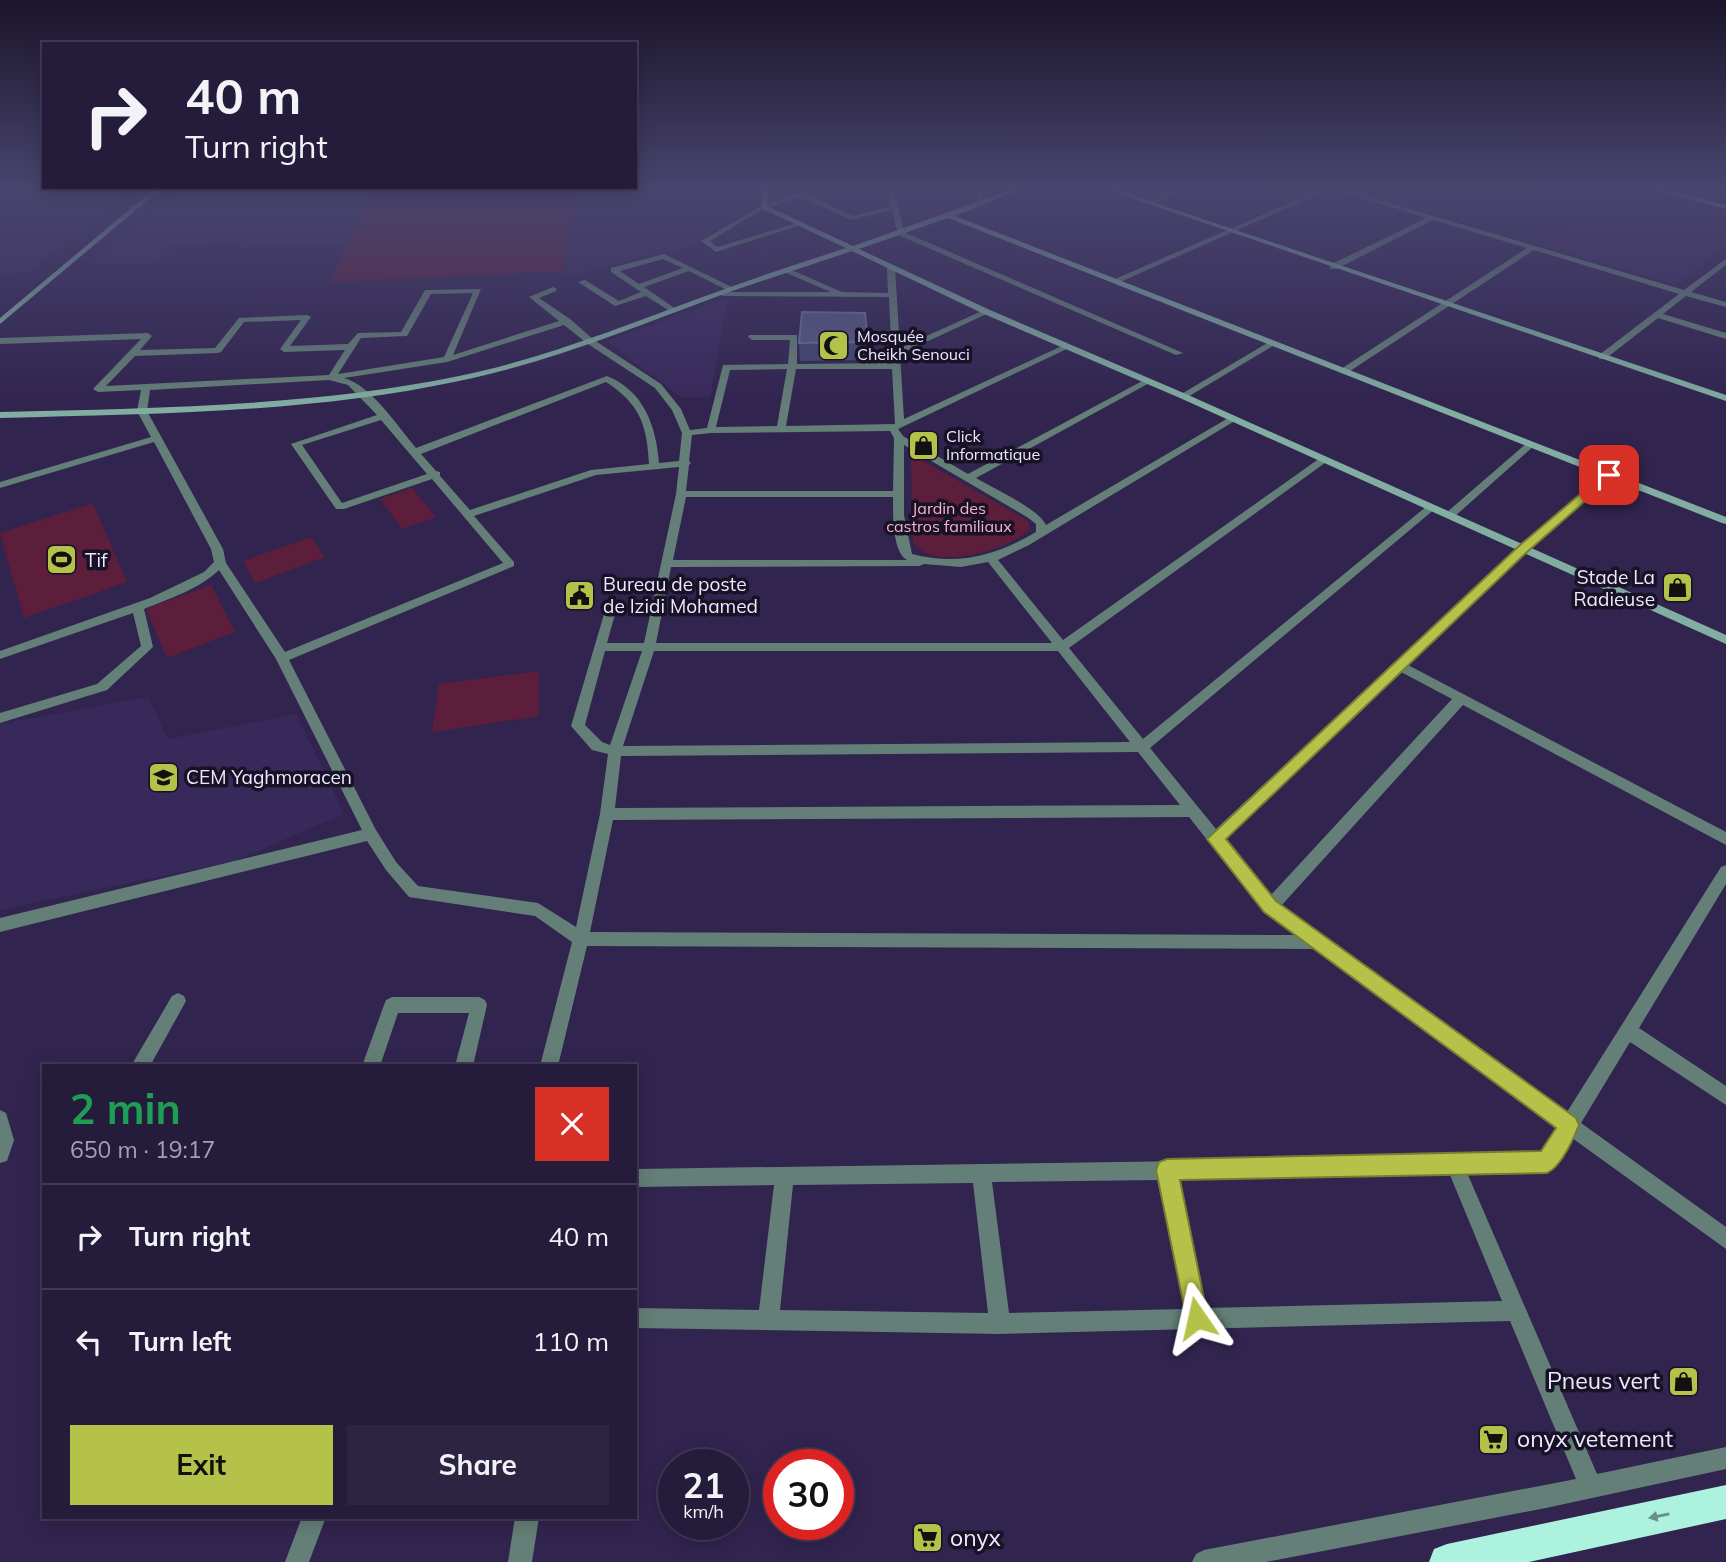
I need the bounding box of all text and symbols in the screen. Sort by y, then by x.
text: 40 m [185,65,301,126]
icon: right [70,70,161,161]
text: Turn right [185,126,328,166]
place label: Mosquée Cheikh Senouci [857,326,970,364]
mosque icon: Mosquée Cheikh Senouci [817,328,851,362]
place label: Click Informatique [946,426,1040,464]
shop icon: Click Informatique [906,428,940,462]
pin [1579,445,1639,505]
icon: arrive [1590,456,1628,494]
park label: Jardin des castros familiaux [886,498,1012,536]
sports icon: Tif [45,543,79,577]
place label: Tif [85,548,108,572]
place label: Stade La Radieuse [1574,565,1655,611]
shop icon: Stade La Radieuse [1661,571,1695,605]
place label: Bureau de poste de Izidi Mohamed [603,572,758,618]
public building icon: Bureau de poste de Izidi Mohamed [563,578,597,612]
school or university icon: CEM Yaghmoracen [146,760,180,794]
place label: CEM Yaghmoracen [186,765,352,789]
text: 2 min [70,1082,181,1135]
button: close [535,1087,609,1161]
text: 650 m · 19:17 [70,1135,215,1164]
icon: right [70,1218,108,1256]
text: Turn right [129,1220,250,1253]
text: 40 m [548,1220,609,1253]
position arrow [1160,1281,1234,1355]
icon: left [70,1323,108,1361]
text: Turn left [129,1325,231,1358]
text: 110 m [533,1325,609,1358]
shop icon: Pneus vert [1666,1364,1700,1398]
place label: Pneus vert [1547,1366,1660,1395]
supermarket icon: onyx vetement [1477,1422,1511,1456]
place label: onyx vetement [1517,1424,1673,1453]
button: Exit [70,1425,333,1505]
button: Share [347,1425,609,1505]
speed limit sign: 30 [763,1449,854,1540]
text: 21 [682,1463,725,1507]
text: km/h [683,1500,724,1523]
one-way arrow [1648,1511,1670,1522]
supermarket icon: onyx [910,1521,944,1555]
place label: onyx [950,1523,1001,1552]

